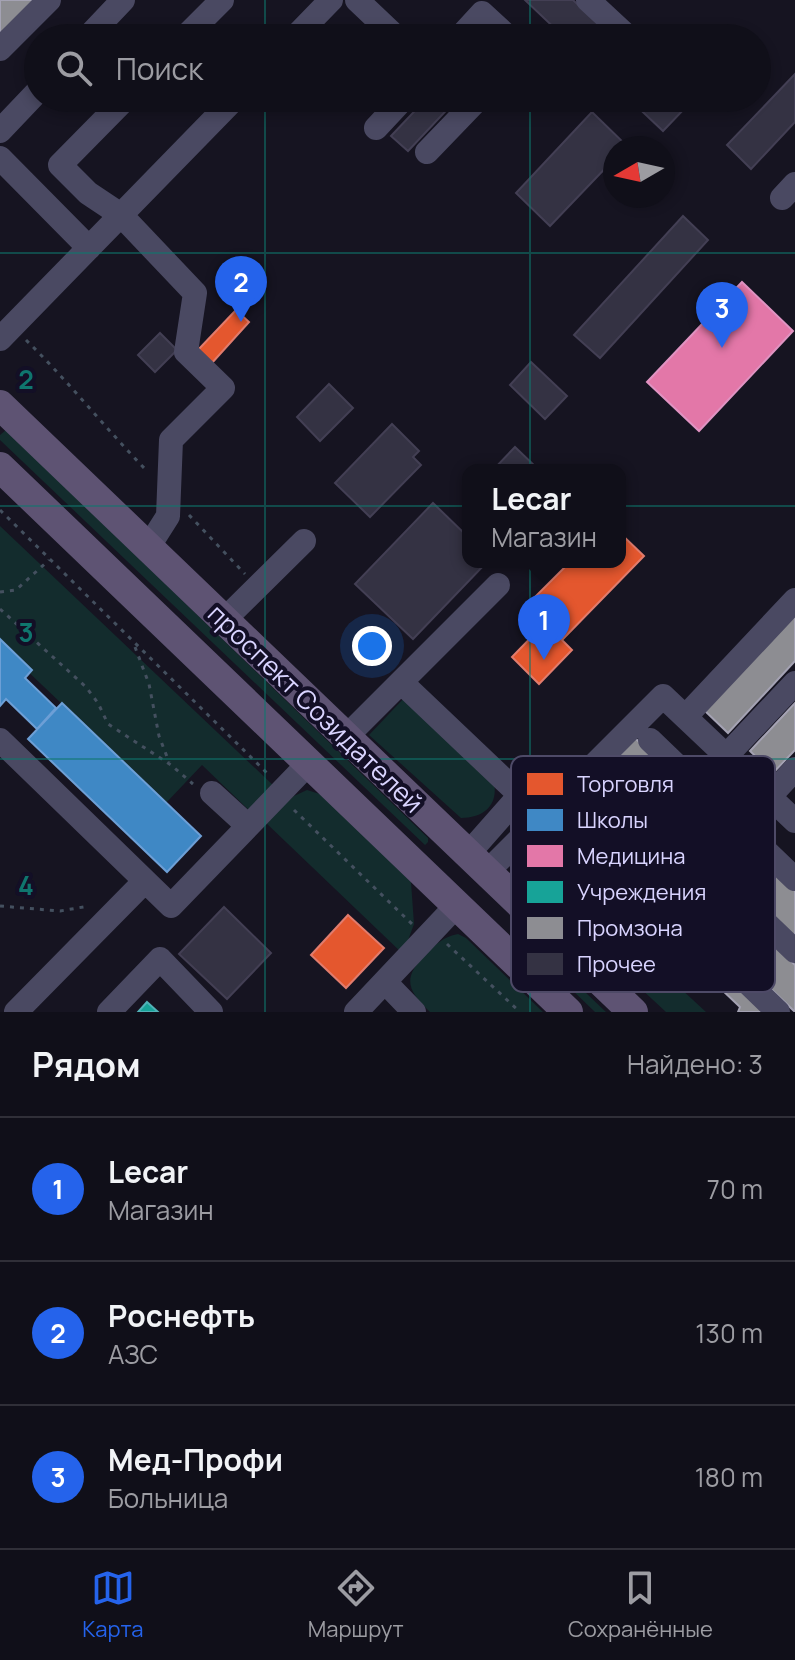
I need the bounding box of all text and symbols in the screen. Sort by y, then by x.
search box [24,24,771,112]
icon: search [52,46,96,90]
text: Поиск [116,48,203,89]
north arrow [603,136,675,208]
pin: 2 [215,256,267,322]
pin: 3 [696,282,748,348]
text: 2 [18,361,34,397]
popup [462,464,626,568]
text: Lecar [491,478,572,519]
text: Магазин [491,519,597,555]
pin: 1 [518,594,570,660]
street label: проспект Созидателей [201,596,431,820]
text: 3 [18,614,34,650]
your location [352,626,392,666]
legend [511,756,775,992]
text: Торговля [577,769,674,799]
text: Школы [577,805,648,835]
text: Медицина [577,841,685,871]
text: 4 [18,867,34,903]
text: Учреждения [577,877,706,907]
text: Промзона [577,913,683,943]
text: Прочее [577,949,656,979]
text: Рядом [32,1041,141,1087]
text: Найдено: 3 [627,1046,763,1082]
text: Lecar [108,1151,188,1192]
text: 1 [52,1171,64,1207]
text: 70 m [707,1171,763,1207]
text: Магазин [108,1192,214,1228]
text: Роснефть [108,1295,255,1336]
text: 2 [50,1315,66,1351]
text: 130 m [695,1315,763,1351]
text: АЗС [108,1336,158,1372]
text: Мед-Профи [108,1439,283,1480]
text: 3 [50,1459,66,1495]
text: 180 m [695,1459,763,1495]
text: Больница [108,1480,228,1516]
tab: Карта [82,1566,143,1644]
tab: Маршрут [308,1566,404,1644]
tab: Сохранённые [568,1566,713,1644]

